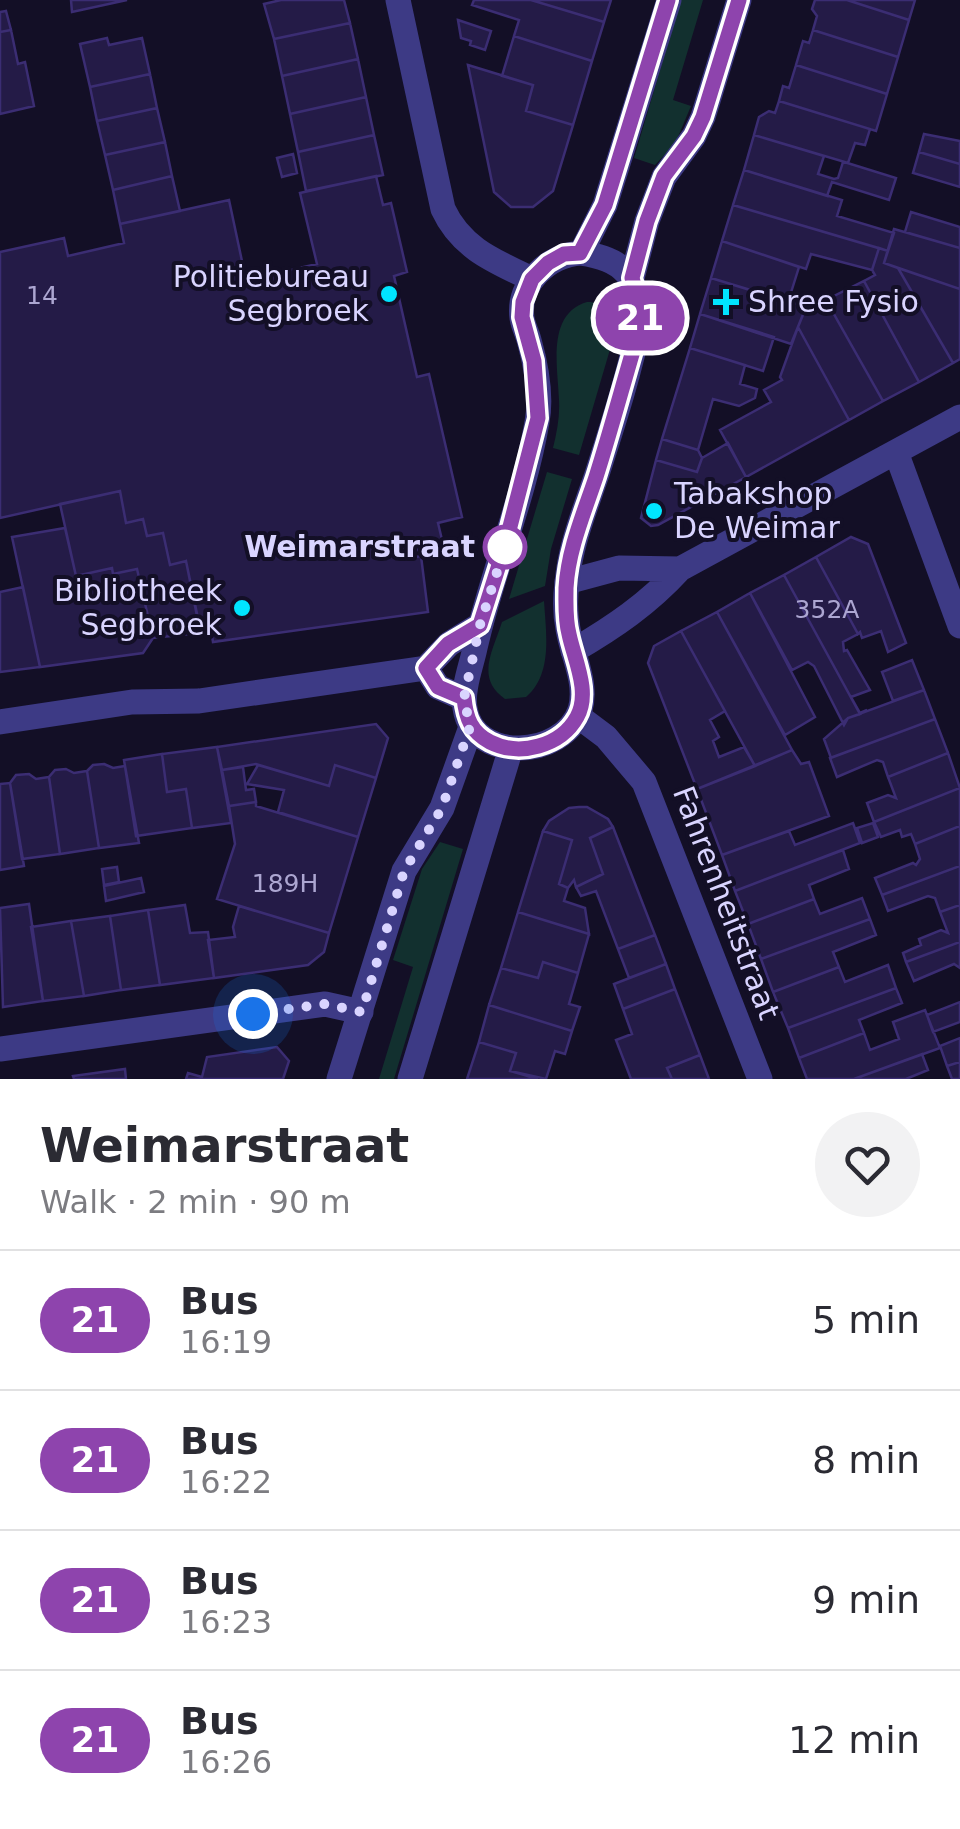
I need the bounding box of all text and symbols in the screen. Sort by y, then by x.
place label: Politiebureau Segbroek [173,259,370,328]
house number: 14 [26,281,58,310]
marker: Politiebureau Segbroek [378,283,400,305]
place label: Shree Fysio [748,284,919,319]
line badge: 21 [595,286,685,350]
marker: Shree Fysio [713,289,739,315]
text: 21 [616,298,664,338]
place label: Tabakshop De Weimar [673,476,840,545]
marker: Tabakshop De Weimar [643,500,665,522]
marker: Weimarstraat [484,526,526,568]
place label: Weimarstraat [244,529,475,564]
place label: Bibliotheek Segbroek [54,573,223,642]
house number: 352A [795,595,859,624]
marker: Bibliotheek Segbroek [231,597,253,619]
street label: Fahrenheitstraat [666,781,787,1025]
house number: 189H [252,869,318,898]
your location [228,989,278,1039]
button: heart [815,1112,920,1217]
text: Weimarstraat [40,1117,409,1173]
text: Walk · 2 min · 90 m [40,1183,351,1221]
text: Bus [180,1279,259,1323]
text: 5 min [812,1298,920,1342]
text: 21 [71,1300,119,1340]
text: 16:19 [180,1323,272,1361]
text: Bus [180,1419,259,1463]
text: 8 min [812,1438,920,1482]
text: 21 [71,1440,119,1480]
text: 16:22 [180,1463,272,1501]
text: Bus [180,1559,259,1603]
text: 9 min [812,1578,920,1622]
text: 21 [71,1580,119,1620]
text: 16:23 [180,1603,272,1641]
text: Bus [180,1699,259,1743]
text: 12 min [788,1718,920,1762]
text: 21 [71,1720,119,1760]
text: 16:26 [180,1743,272,1781]

